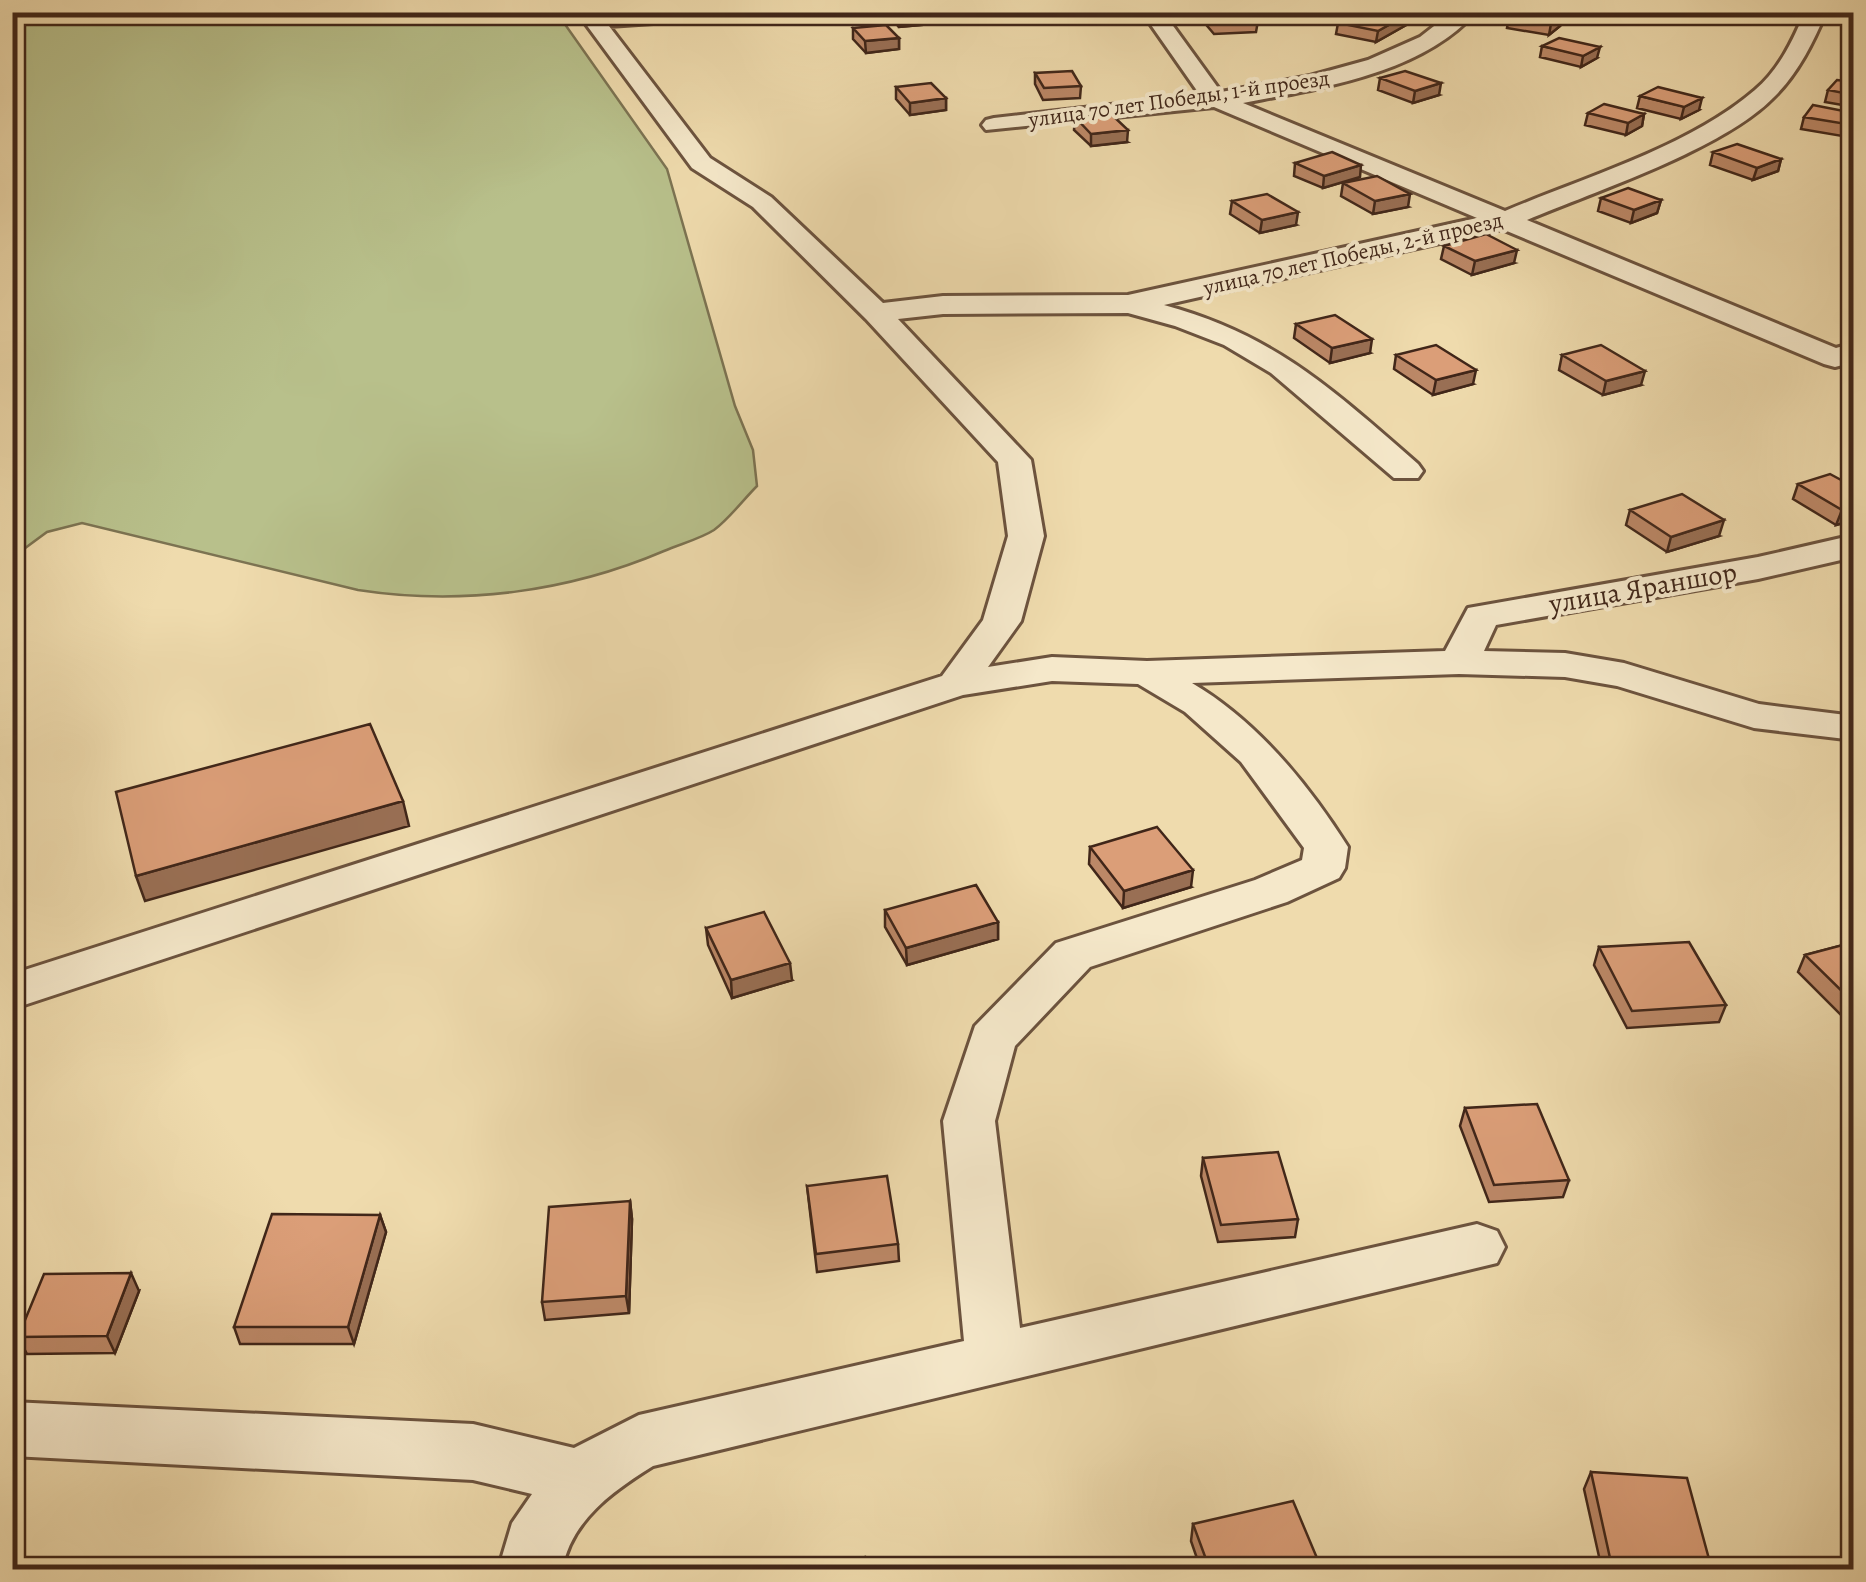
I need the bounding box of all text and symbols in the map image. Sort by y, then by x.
street label: улица 70 лет Победы, 1-й проезд [1026,63,1331,135]
street label: улица 70 лет Победы, 2-й проезд [1199,205,1506,303]
street label: улица Яраншор [1545,553,1740,623]

